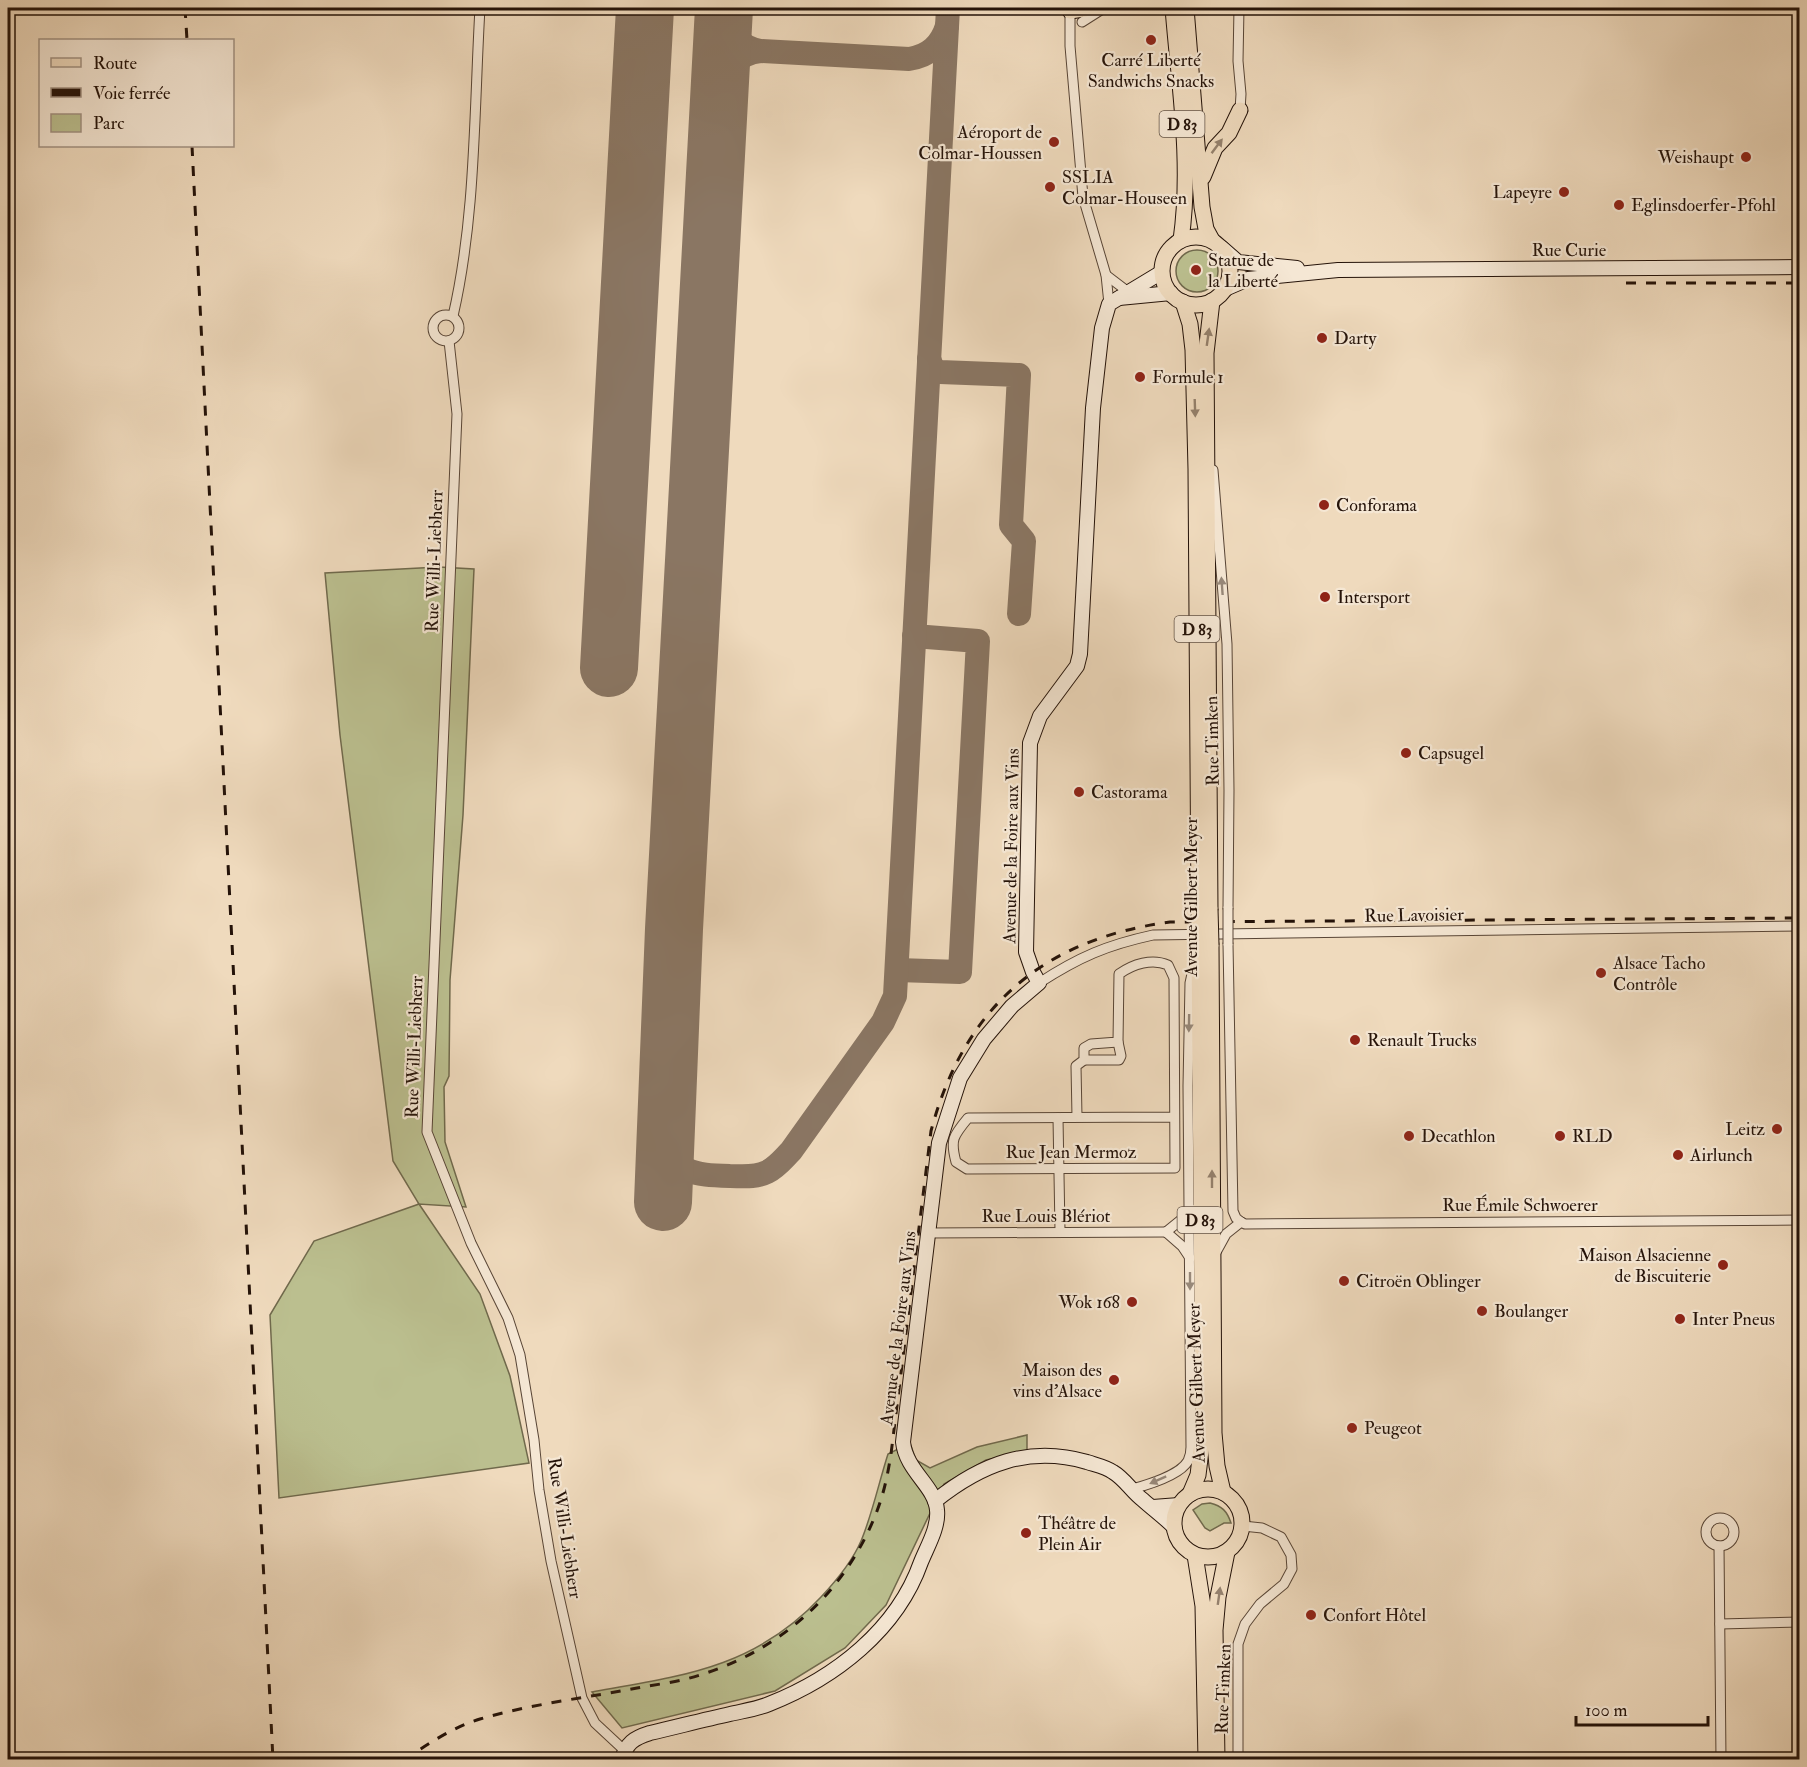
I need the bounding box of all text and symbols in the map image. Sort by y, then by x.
marker: Carré Liberté Sandwichs Snacks [1144,33,1158,47]
legend [39,39,234,147]
place label: Carré Liberté Sandwichs Snacks [1088,49,1214,93]
text: Route [93,52,137,75]
text: Voie ferrée [93,82,171,105]
road number: D 83 [1160,111,1204,137]
text: Parc [93,112,124,135]
place label: Aéroport de Colmar-Houssen [918,121,1042,165]
marker: Aéroport de Colmar-Houssen [1047,135,1061,149]
one-way arrow [1211,139,1223,154]
place label: Weishaupt [1657,146,1734,169]
marker: Weishaupt [1739,150,1753,164]
place label: SSLIA Colmar-Houseen [1062,166,1187,210]
marker: SSLIA Colmar-Houseen [1043,180,1057,194]
place label: Lapeyre [1493,181,1552,204]
marker: Lapeyre [1557,185,1571,199]
place label: Eglinsdoerfer-Pfohl [1631,194,1776,217]
marker: Eglinsdoerfer-Pfohl [1612,198,1626,212]
street label: Rue Curie [1532,239,1607,262]
place label: Statue de la Liberté [1208,249,1278,293]
marker: Statue de la Liberté [1189,263,1203,277]
place label: Darty [1334,327,1378,350]
one-way arrow [1203,328,1213,347]
marker: Darty [1315,331,1329,345]
place label: Formule 1 [1152,366,1224,389]
marker: Formule 1 [1133,370,1147,384]
one-way arrow [1190,399,1199,418]
street label: Rue Willi-Liebherr [421,489,448,633]
place label: Conforama [1336,494,1418,517]
marker: Conforama [1317,498,1331,512]
one-way arrow [1218,576,1227,595]
place label: Intersport [1337,586,1410,609]
marker: Intersport [1318,590,1332,604]
road number: D 83 [1174,616,1220,642]
street label: Rue Timken [1200,696,1225,786]
place label: Capsugel [1418,742,1484,765]
marker: Capsugel [1399,746,1413,760]
street label: Avenue de la Foire aux Vins [998,748,1025,945]
place label: Castorama [1091,781,1168,804]
marker: Castorama [1072,785,1086,799]
street label: Avenue Gilbert Meyer [1180,817,1203,978]
street label: Rue Lavoisier [1364,903,1464,928]
place label: Alsace Tacho Contrôle [1612,952,1706,996]
marker: Alsace Tacho Contrôle [1594,966,1608,980]
street label: Rue Willi-Liebherr [401,975,428,1119]
one-way arrow [1185,1014,1194,1033]
place label: Renault Trucks [1367,1029,1477,1052]
marker: Renault Trucks [1348,1033,1362,1047]
place label: Leitz [1725,1118,1765,1141]
marker: Leitz [1770,1122,1784,1136]
place label: Decathlon [1421,1125,1496,1148]
place label: RLD [1572,1125,1613,1148]
marker: Decathlon [1402,1129,1416,1143]
marker: RLD [1553,1129,1567,1143]
street label: Rue Jean Mermoz [1006,1141,1137,1164]
place label: Airlunch [1689,1144,1753,1167]
marker: Airlunch [1671,1148,1685,1162]
one-way arrow [1207,1169,1217,1188]
street label: Rue Émile Schwoerer [1442,1194,1598,1217]
street label: Rue Louis Blériot [982,1205,1111,1228]
road number: D 83 [1178,1207,1222,1233]
street label: Avenue de la Foire aux Vins [875,1230,922,1427]
place label: Maison Alsacienne de Biscuiterie [1578,1244,1711,1288]
marker: Maison Alsacienne de Biscuiterie [1716,1258,1730,1272]
place label: Citroën Oblinger [1356,1270,1481,1293]
one-way arrow [1185,1272,1195,1291]
marker: Citroën Oblinger [1337,1274,1351,1288]
place label: Wok 168 [1057,1291,1120,1314]
marker: Wok 168 [1125,1295,1139,1309]
place label: Boulanger [1494,1300,1568,1323]
street label: Avenue Gilbert Meyer [1182,1302,1211,1464]
marker: Boulanger [1475,1304,1489,1318]
place label: Inter Pneus [1692,1308,1775,1331]
marker: Inter Pneus [1673,1312,1687,1326]
place label: Maison des vins d'Alsace [1012,1359,1102,1403]
marker: Maison des vins d'Alsace [1107,1373,1121,1387]
place label: Peugeot [1364,1417,1422,1440]
marker: Peugeot [1345,1421,1359,1435]
street label: Rue Willi-Liebherr [542,1456,587,1601]
one-way arrow [1149,1476,1167,1485]
place label: Théâtre de Plein Air [1038,1512,1116,1556]
marker: Théâtre de Plein Air [1019,1526,1033,1540]
one-way arrow [1214,1587,1223,1606]
place label: Confort Hôtel [1323,1604,1426,1627]
marker: Confort Hôtel [1304,1608,1318,1622]
street label: Rue Timken [1210,1643,1237,1735]
scale bar [1576,1689,1708,1727]
text: 100 m [1585,1699,1628,1722]

